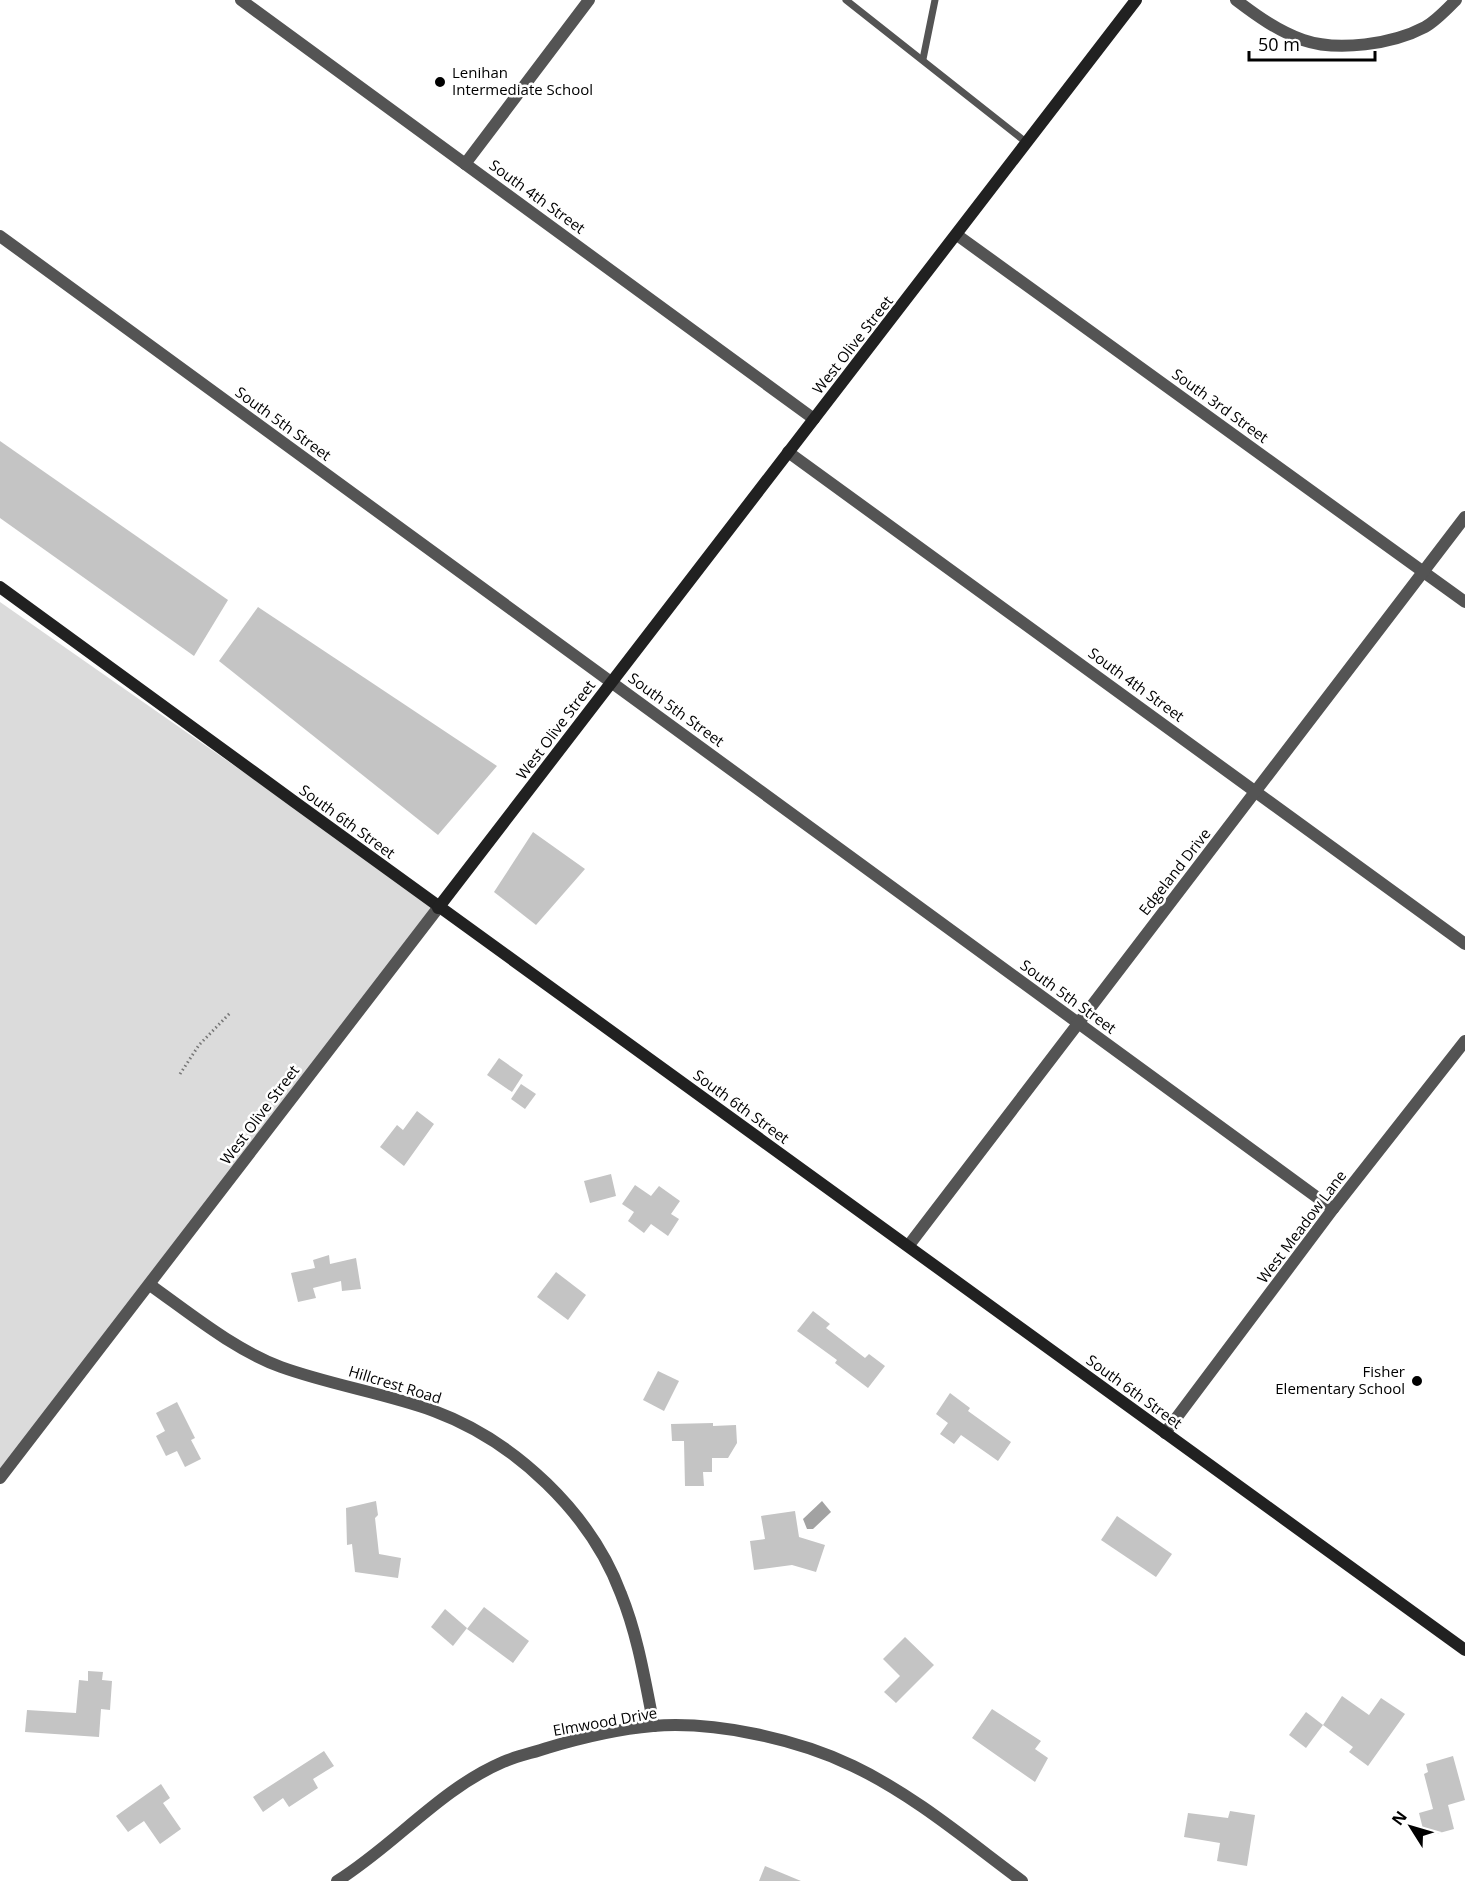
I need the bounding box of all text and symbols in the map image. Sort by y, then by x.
scale bar [1249,24,1375,62]
text: 50 m [1258,32,1300,56]
place label: Lenihan Intermediate School [452,62,593,99]
marker: Lenihan Intermediate School [433,75,447,89]
street label: South 4th Street [486,155,590,238]
street label: West Olive Street [808,291,897,398]
street label: South 3rd Street [1168,363,1273,447]
street label: South 5th Street [232,382,336,465]
street label: South 4th Street [1085,643,1189,726]
street label: South 5th Street [625,668,729,751]
street label: West Olive Street [511,676,599,783]
street label: South 6th Street [296,780,400,863]
street label: Edgeland Drive [1134,824,1214,919]
street label: South 5th Street [1017,955,1121,1038]
street label: West Olive Street [215,1061,303,1168]
street label: South 6th Street [690,1065,794,1148]
street label: West Meadow Lane [1252,1166,1350,1287]
street label: South 6th Street [1083,1350,1187,1433]
street label: Hillcrest Road [346,1360,444,1408]
place label: Fisher Elementary School [1275,1361,1405,1398]
marker: Fisher Elementary School [1410,1374,1424,1388]
street label: Elmwood Drive [551,1702,658,1740]
north arrow [1381,1797,1441,1857]
text: N [1386,1806,1412,1830]

